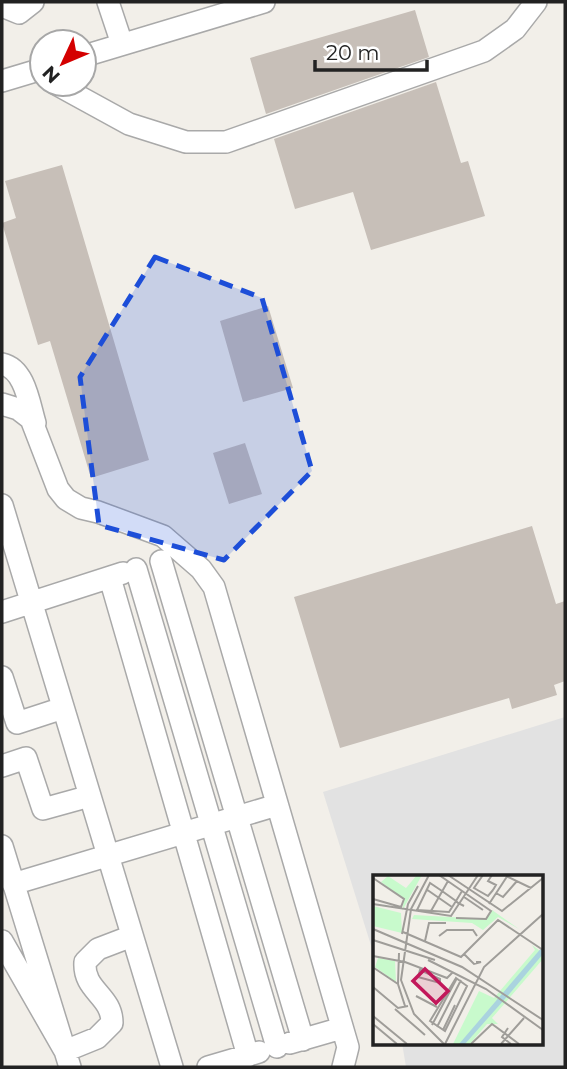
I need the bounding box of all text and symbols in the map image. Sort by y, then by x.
north arrow [28,28,98,98]
scale bar [315,28,427,72]
text: 20 m [326,40,380,65]
text: N [38,61,65,88]
inset map [373,875,542,1044]

